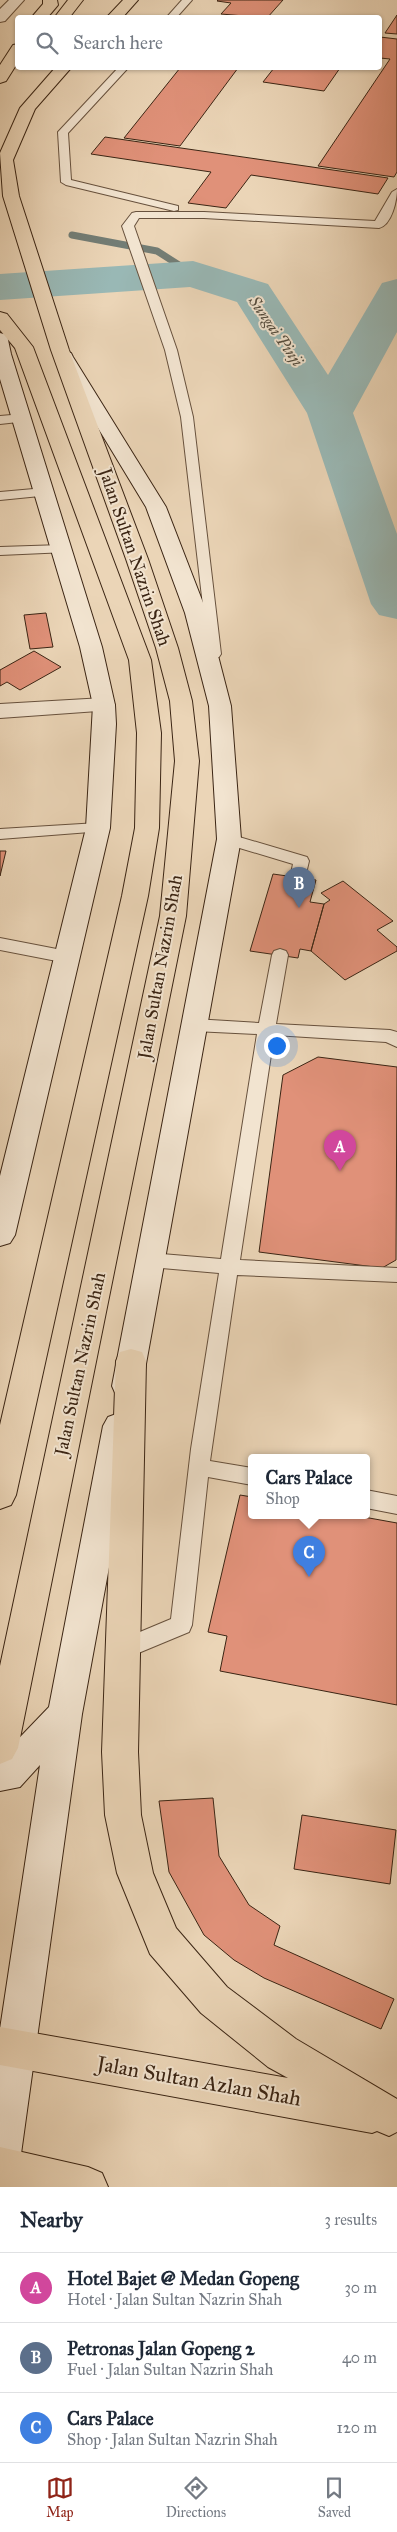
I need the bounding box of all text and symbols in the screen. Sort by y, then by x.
search box [15,15,382,70]
icon: search [33,29,61,57]
text: Search here [73,31,163,54]
water label: Sungai Pinji [243,291,307,371]
street label: Jalan Sultan Nazrin Shah [93,463,176,649]
pin: B [283,867,315,908]
street label: Jalan Sultan Nazrin Shah [133,873,188,1063]
your location [264,1033,290,1059]
pin: A [324,1130,356,1171]
street label: Jalan Sultan Nazrin Shah [49,1270,111,1460]
popup [248,1454,370,1519]
text: Cars Palace [266,1466,352,1489]
text: Shop [266,1489,300,1508]
pin: C [293,1536,325,1577]
street label: Jalan Sultan Azlan Shah [93,2050,303,2112]
text: Nearby [20,2207,83,2233]
text: 3 results [324,2210,377,2229]
text: Hotel Bajet @ Medan Gopeng [67,2267,299,2290]
text: A [31,2278,41,2297]
text: 30 m [344,2278,377,2297]
text: Hotel · Jalan Sultan Nazrin Shah [67,2290,282,2309]
text: Petronas Jalan Gopeng 2 [67,2337,255,2360]
text: B [31,2348,41,2367]
text: 40 m [342,2348,377,2367]
text: Fuel · Jalan Sultan Nazrin Shah [67,2360,273,2379]
text: Cars Palace [67,2407,154,2430]
text: C [31,2418,41,2437]
text: 120 m [337,2418,377,2437]
text: Shop · Jalan Sultan Nazrin Shah [67,2430,278,2449]
tab: Map [46,2474,74,2521]
tab: Directions [166,2474,226,2521]
tab: Saved [318,2474,351,2521]

